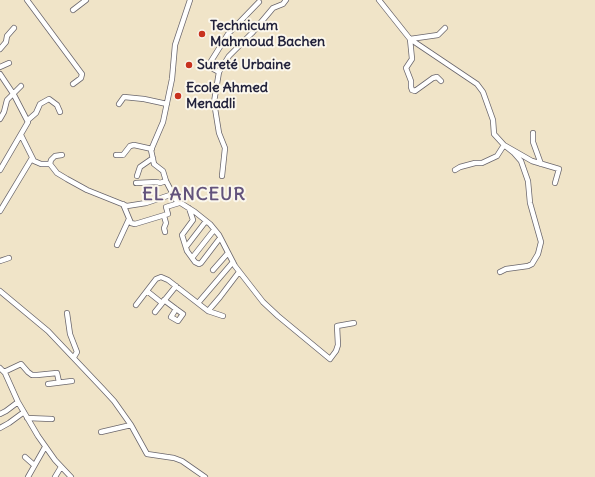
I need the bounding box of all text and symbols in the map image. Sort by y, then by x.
place label: Technicum Mahmoud Bachen [210,18,325,50]
marker: Technicum Mahmoud Bachen [197,29,207,39]
place label: Sureté Urbaine [197,57,291,73]
marker: Sureté Urbaine [184,60,194,70]
place label: Ecole Ahmed Menadli [186,80,268,112]
marker: Ecole Ahmed Menadli [173,91,183,101]
district label: EL ANCEUR [142,184,246,206]

